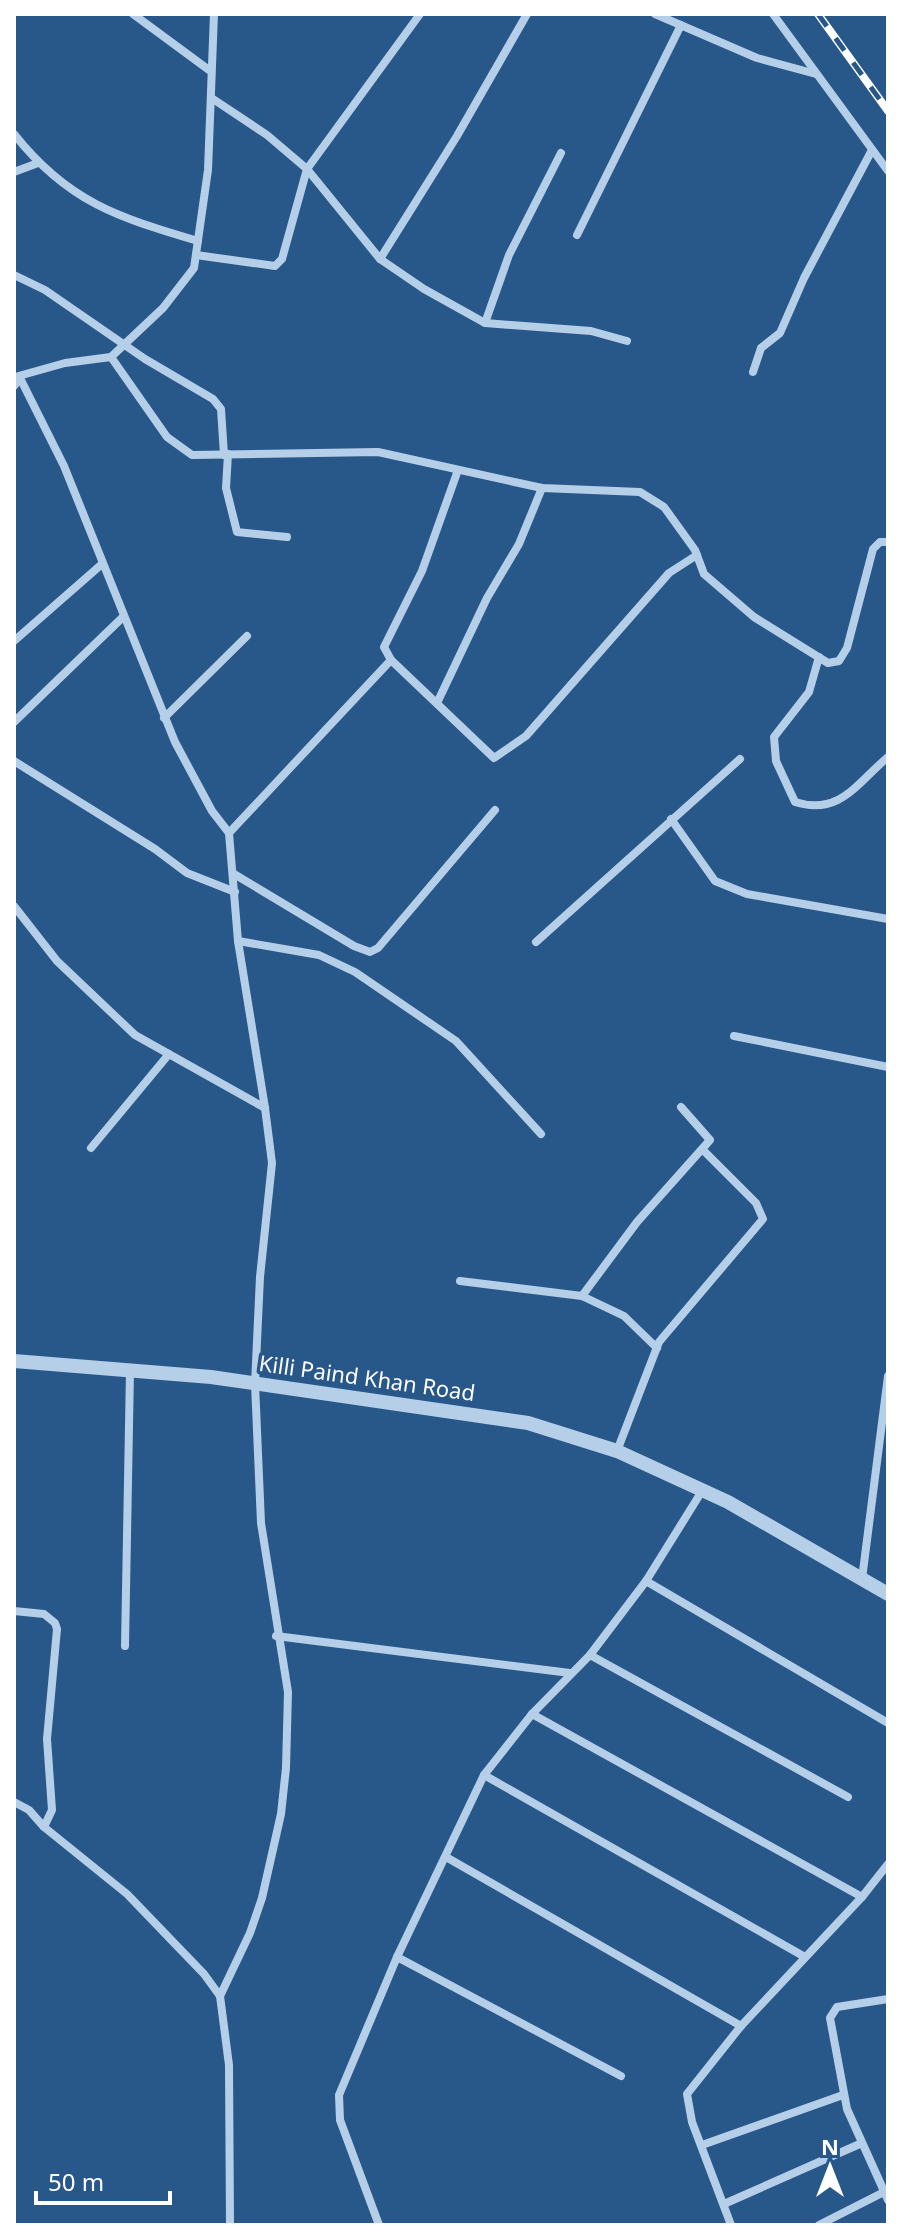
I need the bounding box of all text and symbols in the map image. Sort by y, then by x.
street label: Killi Paind Khan Road [257,1347,477,1407]
north arrow [790,2127,870,2207]
text: N [821,2131,839,2161]
scale bar [36,2155,170,2205]
text: 50 m [48,2165,104,2198]

